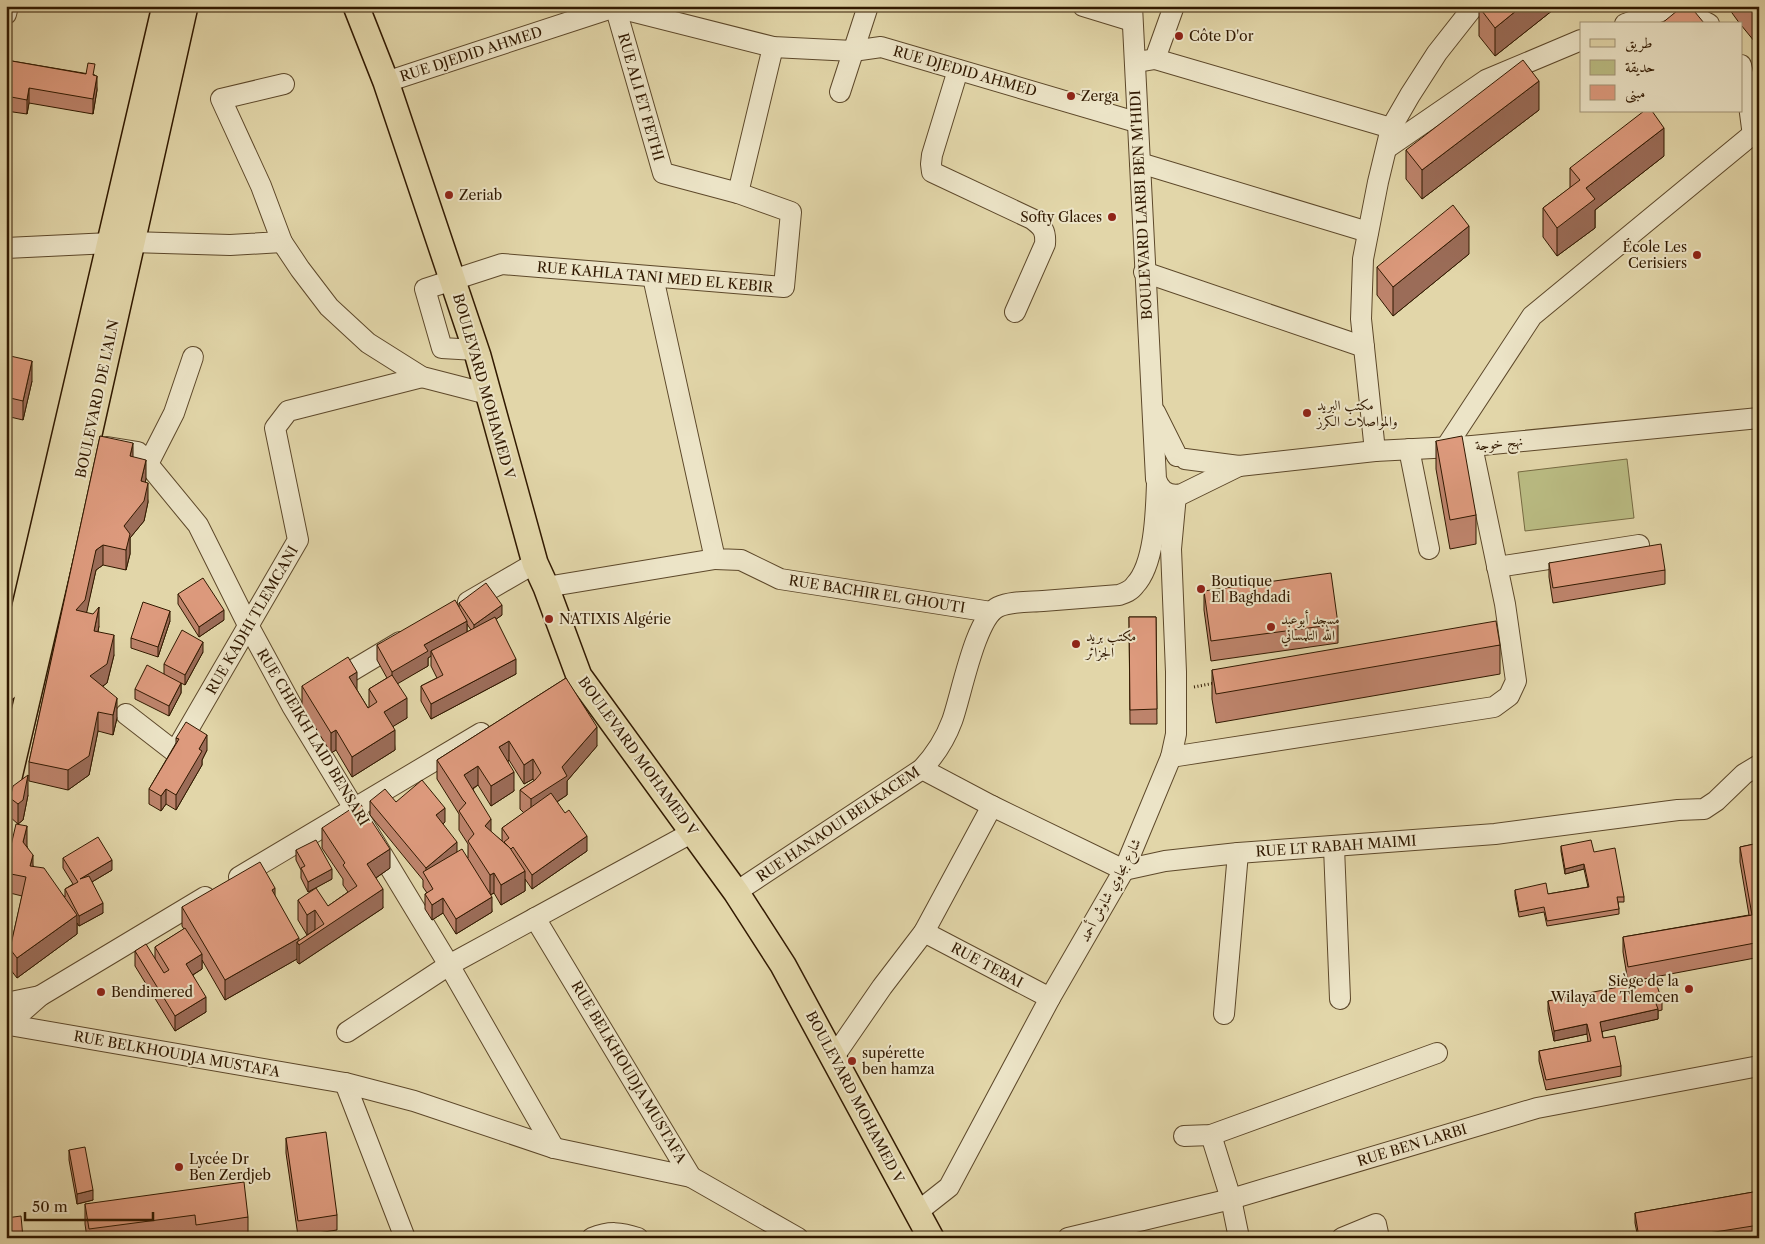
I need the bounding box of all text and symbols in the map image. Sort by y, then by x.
street label: RUE DJEDID AHMED [397,22,545,86]
legend [1580,22,1742,112]
place label: Côte D'or [1189,27,1254,45]
marker: Côte D'or [1173,30,1185,42]
street label: RUE ALI ET FETHI [614,31,668,163]
text: طريق [1625,33,1652,53]
street label: RUE DJEDID AHMED [891,42,1039,100]
text: حديقة [1625,57,1655,76]
text: مبنى [1625,83,1645,104]
place label: Zerga [1081,87,1119,105]
marker: Zerga [1065,90,1077,102]
street label: BOULEVARD LARBI BEN M'HIDI [1126,90,1156,320]
place label: Zeriab [459,186,502,204]
marker: Zeriab [443,189,455,201]
place label: Softy Glaces [1020,208,1102,226]
marker: Softy Glaces [1106,211,1118,223]
place label: École Les Cerisiers [1623,238,1687,272]
marker: École Les Cerisiers [1691,249,1703,261]
street label: RUE KAHLA TANI MED EL KEBIR [536,258,775,296]
street label: BOULEVARD MOHAMED V [449,291,519,482]
street label: BOULEVARD DE L'ALN [71,318,123,480]
place label: مكتب البريد والمواصلات الكرز [1315,396,1398,431]
marker: مكتب البريد والمواصلات الكرز [1301,407,1313,419]
street label: نهج خوجة [1474,432,1524,458]
street label: RUE KADHI TLEMCANI [202,542,302,698]
street label: RUE BACHIR EL GHOUTI [787,571,967,617]
place label: Boutique El Baghdadi [1211,572,1291,606]
marker: Boutique El Baghdadi [1195,583,1207,595]
place label: مسجد أبوعبد الله التلمساني [1281,609,1340,647]
place label: NATIXIS Algérie [559,610,671,628]
marker: NATIXIS Algérie [543,613,555,625]
marker: مسجد أبوعبد الله التلمساني [1265,621,1277,633]
place label: مكتب بريد الجزائر [1084,627,1136,661]
marker: مكتب بريد الجزائر [1070,638,1082,650]
street label: RUE CHEIKH LAID BENSARI [253,645,373,829]
street label: BOULEVARD MOHAMED V [574,673,702,840]
street label: RUE HANAOUI BELKACEM [753,762,923,886]
street label: RUE LT RABAH MAIMI [1255,831,1417,861]
street label: شارع بجاوي شاوش أحمد [1074,835,1148,946]
street label: RUE TEBAI [948,938,1026,992]
place label: Siège de la Wilaya de Tlemcen [1550,972,1680,1006]
street label: RUE BELKHOUDJA MUSTAFA [567,978,691,1167]
place label: Bendimered [111,983,194,1001]
marker: Siège de la Wilaya de Tlemcen [1683,983,1695,995]
marker: Bendimered [95,986,107,998]
street label: BOULEVARD MOHAMED V [802,1008,908,1187]
street label: RUE BELKHOUDJA MUSTAFA [72,1027,282,1081]
place label: supérette ben hamza [862,1044,935,1078]
marker: supérette ben hamza [846,1055,858,1067]
street label: RUE BEN LARBI [1355,1120,1469,1170]
place label: Lycée Dr Ben Zerdjeb [189,1150,271,1184]
marker: Lycée Dr Ben Zerdjeb [173,1161,185,1173]
scale bar [25,1189,152,1221]
text: 50 m [32,1197,68,1216]

